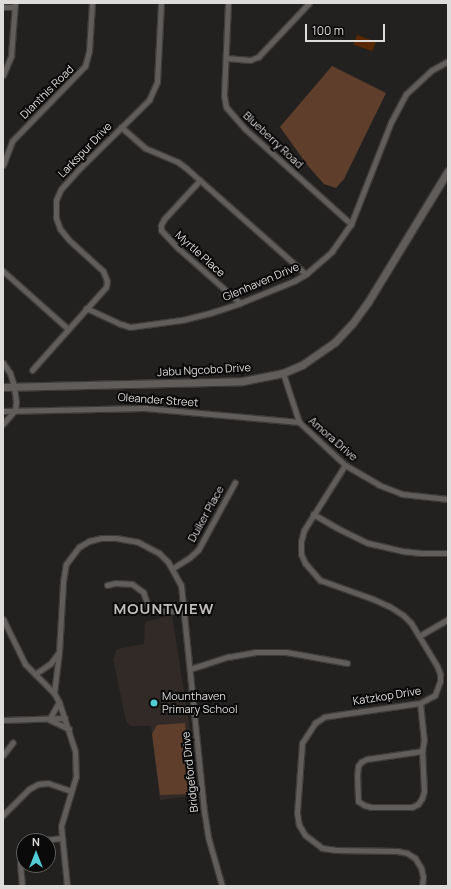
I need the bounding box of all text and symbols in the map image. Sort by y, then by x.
scale bar [307,16,387,42]
text: 100 m [312,22,344,39]
street label: Dianthis Road [18,63,76,121]
street label: Blueberry Road [240,109,306,171]
street label: Larkspur Drive [55,120,115,180]
street label: Myrtle Place [172,228,228,280]
street label: Glenhaven Drive [221,260,301,304]
street label: Jabu Ngcobo Drive [157,361,251,379]
street label: Oleander Street [117,391,199,409]
street label: Amora Drive [306,414,360,464]
street label: Duiker Place [185,484,227,544]
district label: MOUNTVIEW [114,600,214,618]
street label: Katzkop Drive [352,684,422,708]
place label: Mounthaven Primary School [162,690,237,716]
marker: Mounthaven Primary School [149,698,159,708]
street label: Bridgeford Drive [179,731,201,813]
north arrow [16,833,56,873]
text: N [32,834,40,849]

